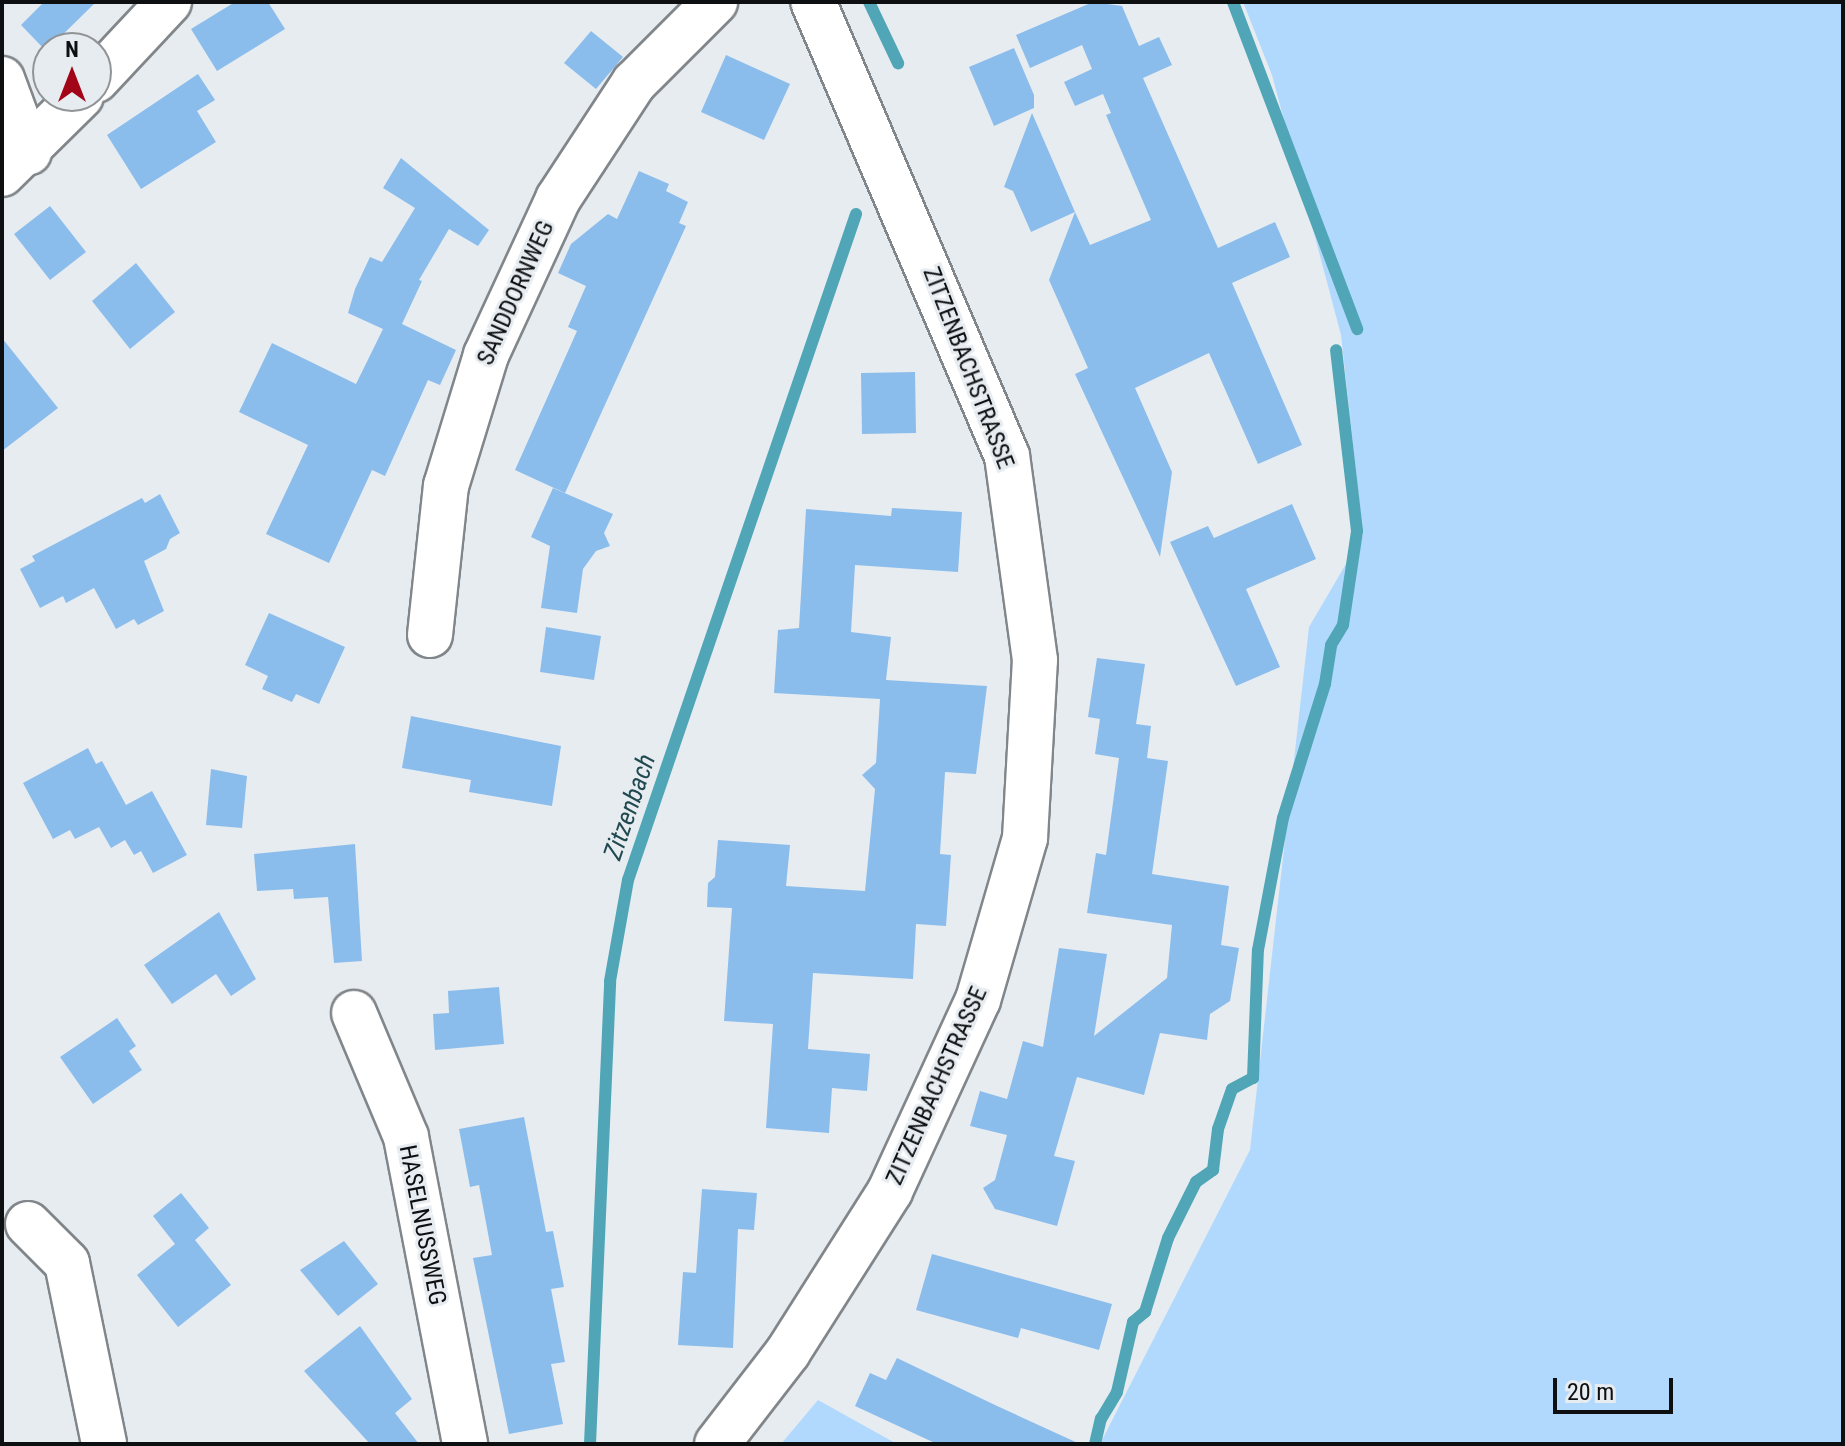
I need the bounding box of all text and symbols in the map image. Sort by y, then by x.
north arrow [32,32,112,112]
text: N [65,37,79,62]
street label: SANDDORNWEG [471,216,561,370]
street label: ZITZENBACHSTRASSE [916,263,1020,473]
water label: Zitzenbach [597,750,663,864]
street label: ZITZENBACHSTRASSE [880,983,994,1189]
street label: HASELNUSSWEG [392,1143,452,1307]
scale bar [1557,1362,1677,1412]
text: 20 m [1567,1378,1614,1406]

